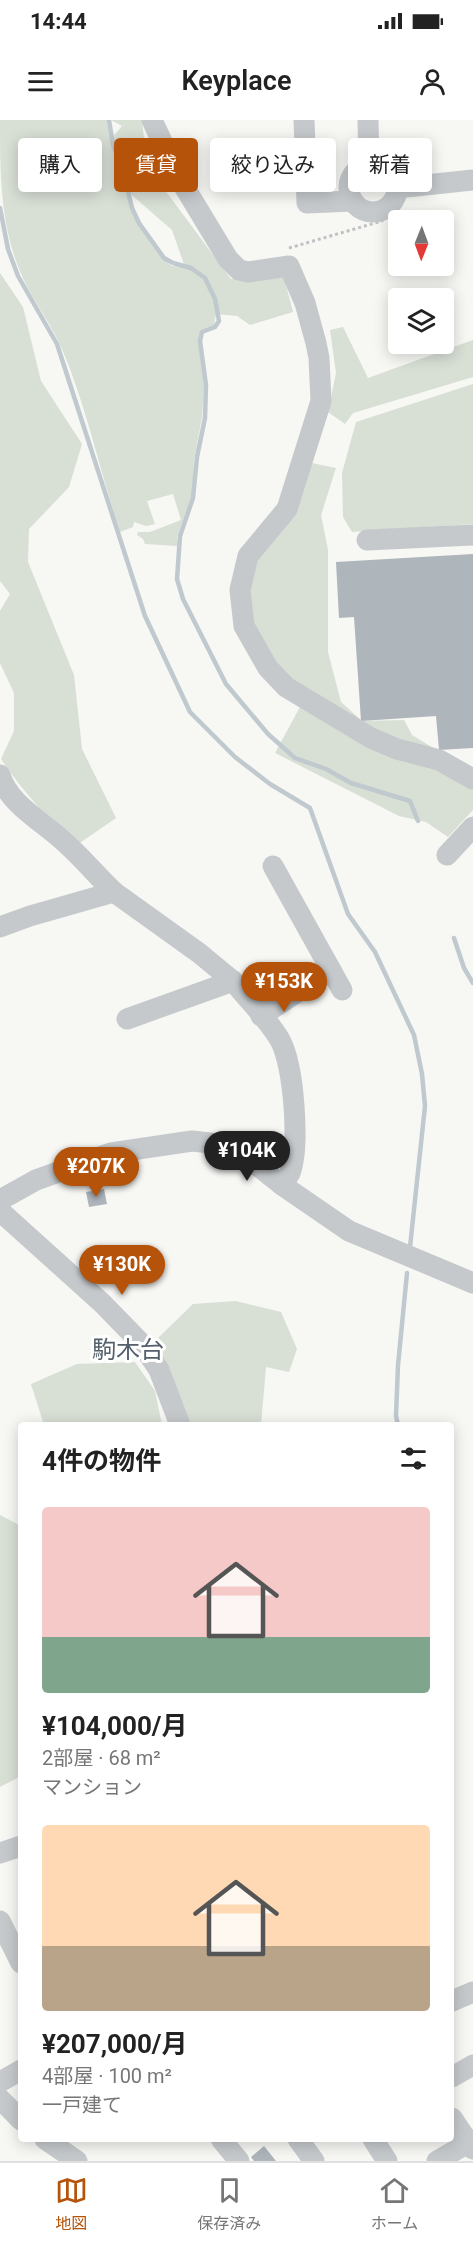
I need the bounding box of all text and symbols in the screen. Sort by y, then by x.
text: 14:44 [30,9,87,34]
icon: menu [24,65,57,98]
text: Keyplace [182,65,291,97]
icon: person [416,65,449,98]
chip: 購入 [18,138,102,192]
chip: 賃貸 [114,138,198,192]
chip: 絞り込み [210,138,336,192]
chip: 新着 [348,138,432,192]
north arrow [388,210,454,276]
map controls [388,210,454,354]
button: layers [388,288,454,354]
pin: ¥153K [242,962,326,1013]
text: ¥153K [255,969,313,993]
pin: ¥104K [205,1131,289,1182]
text: ¥104K [218,1138,276,1162]
pin: ¥207K [54,1147,138,1198]
text: ¥207K [67,1154,125,1178]
pin: ¥130K [80,1245,164,1296]
text: ¥130K [93,1252,151,1276]
district label: 駒木台 [92,1336,164,1364]
icon: filters [397,1442,430,1475]
text: 4件の物件 [42,1446,161,1476]
icon: home [182,1546,290,1654]
text: ¥104,000/月 [42,1711,188,1741]
text: 2部屋 · 68 m² [42,1746,161,1770]
text: マンション [42,1775,142,1799]
icon: home [182,1864,290,1972]
text: ¥207,000/月 [42,2029,188,2059]
text: 4部屋 · 100 m² [42,2064,172,2088]
text: 一戸建て [42,2093,122,2117]
tab: 地図 [55,2174,88,2234]
tab: 保存済み [197,2174,261,2234]
tab: ホーム [371,2174,418,2234]

